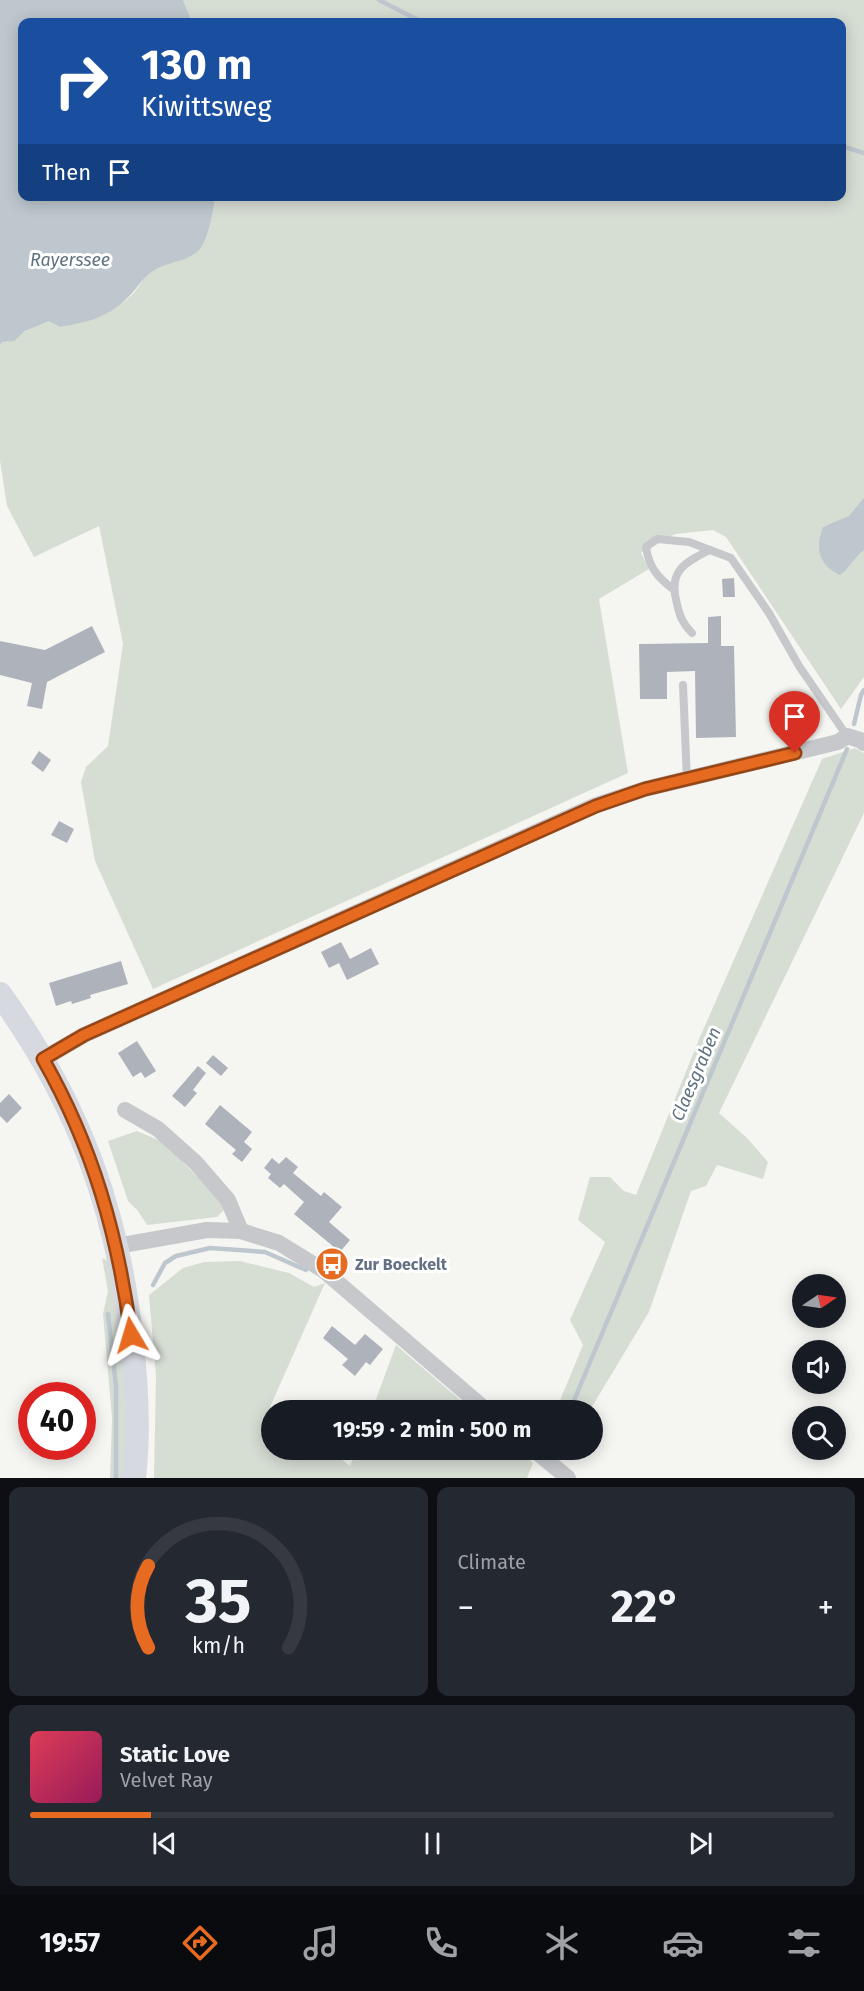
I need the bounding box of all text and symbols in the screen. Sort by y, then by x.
text: 130 m [141,40,252,90]
icon: right [42,42,120,120]
text: Kiwittsweg [141,91,272,123]
icon: arrive [103,156,136,189]
text: Then [42,159,91,186]
water label: Rayerssee [30,249,110,271]
pin [769,691,820,753]
icon: arrive [778,700,811,733]
water label: Claesgraben [666,1024,726,1124]
bus stop icon: Zur Boeckelt [314,1246,350,1282]
place label: Zur Boeckelt [355,1255,448,1274]
north arrow [792,1274,846,1328]
map controls [792,1274,846,1460]
position arrow [99,1303,163,1367]
button: sound [792,1340,846,1394]
speed limit sign: 40 [18,1382,96,1460]
button: search [792,1406,846,1460]
text: 19:59 · 2 min · 500 m [333,1416,531,1443]
text: Climate [458,1550,526,1574]
text: 35 [184,1564,251,1639]
text: 22° [611,1580,681,1634]
text: − [458,1588,474,1628]
text: + [818,1588,834,1628]
text: km/h [192,1634,245,1660]
text: Static Love [120,1741,230,1768]
text: Velvet Ray [120,1768,213,1792]
icon: previous [148,1827,181,1860]
icon: pause [416,1827,449,1860]
icon: next [684,1827,717,1860]
icon: directions [179,1922,221,1964]
icon: music [300,1922,342,1964]
icon: phone [420,1922,462,1964]
icon: climate [541,1922,583,1964]
icon: car [662,1922,704,1964]
icon: filters [783,1922,825,1964]
text: 19:57 [39,1927,100,1959]

